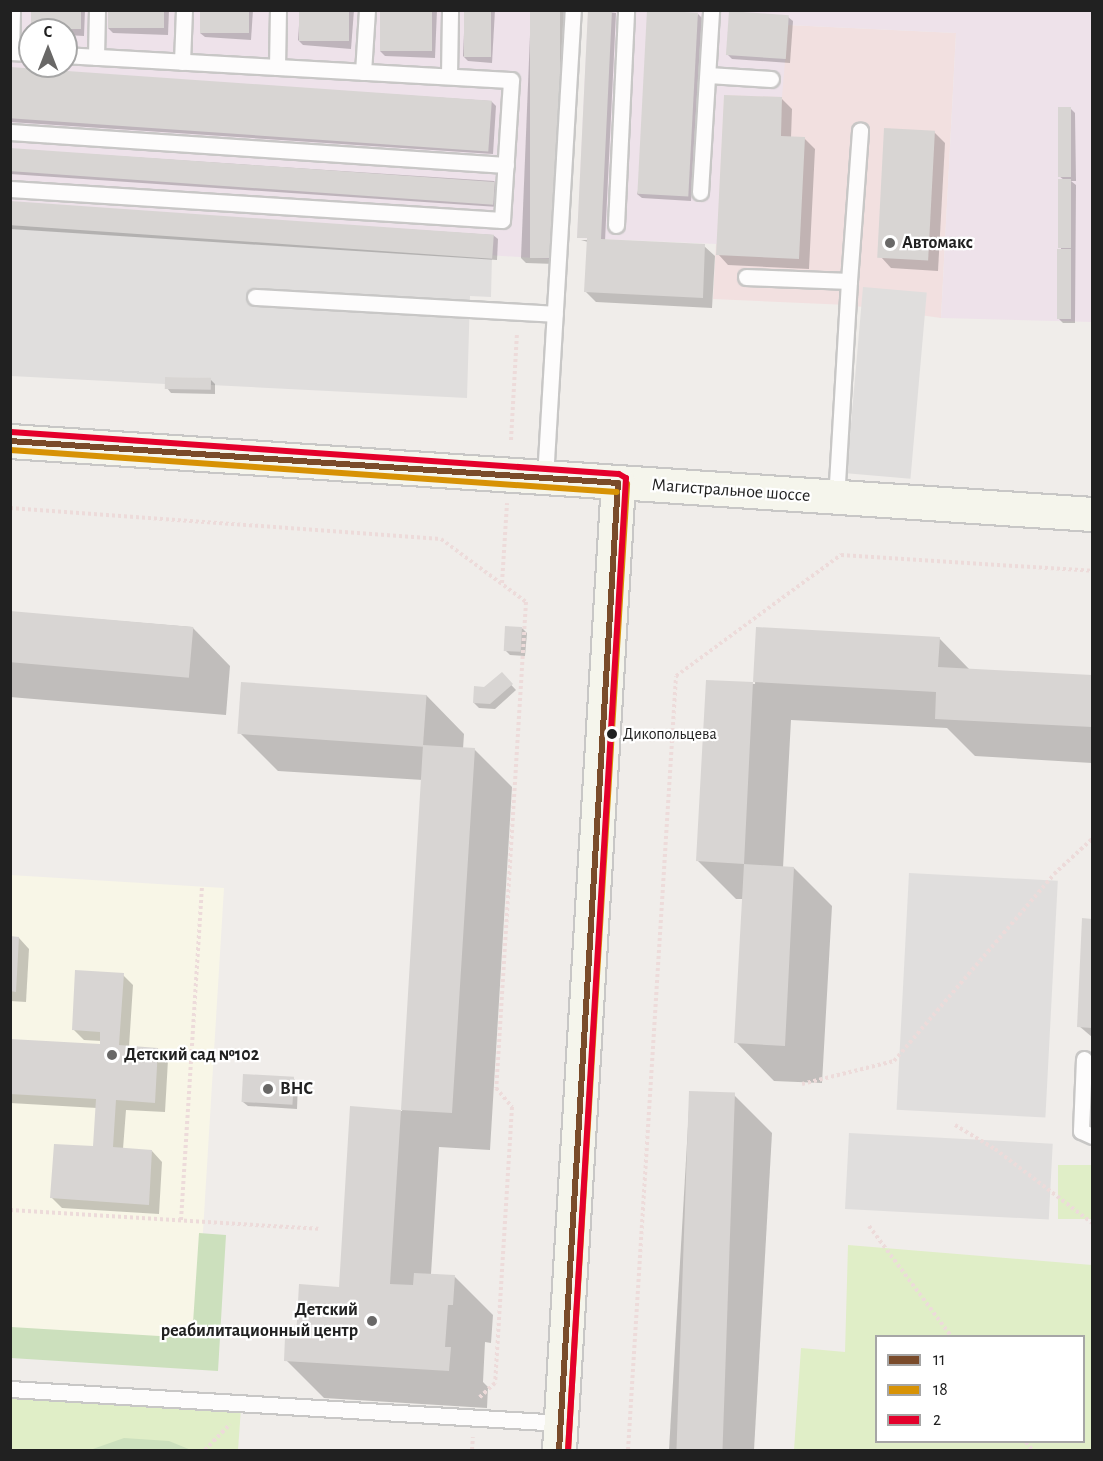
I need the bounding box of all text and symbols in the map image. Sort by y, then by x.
north arrow [18,18,78,78]
text: С [44,24,52,40]
place label: Автомакс [902,232,973,254]
marker: Автомакс [883,236,897,250]
street label: Магистральное шоссе [651,475,811,507]
place label: Дикопольцева [623,724,717,744]
marker: Дикопольцева [606,728,618,740]
place label: Детский сад №102 [124,1044,259,1066]
marker: Детский сад №102 [105,1048,119,1062]
place label: ВНС [280,1078,313,1100]
marker: ВНС [261,1082,275,1096]
place label: Детский реабилитационный центр [161,1300,358,1342]
marker: Детский реабилитационный центр [363,1312,381,1330]
legend [875,1335,1085,1443]
text: 11 [933,1351,945,1369]
text: 18 [933,1381,948,1399]
text: 2 [933,1411,941,1429]

